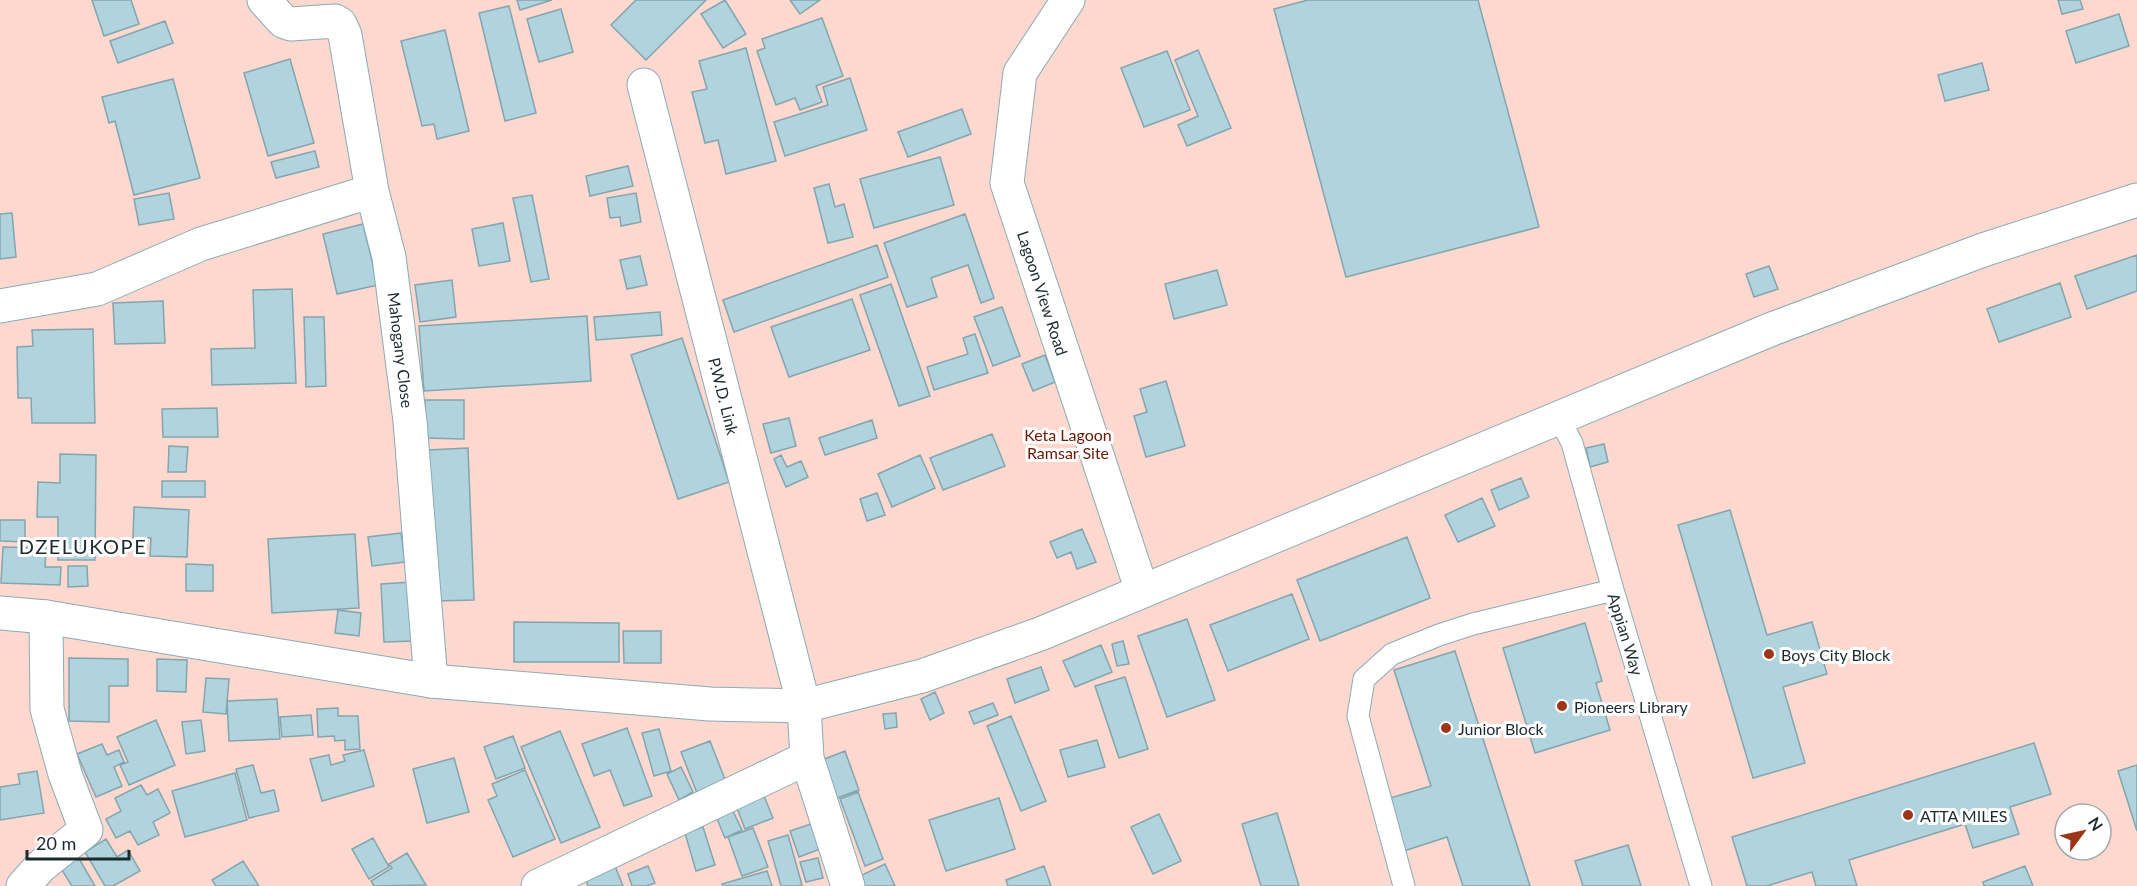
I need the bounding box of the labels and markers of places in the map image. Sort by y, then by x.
place label: Boys City Block [1781,645,1891,664]
marker: Boys City Block [1762,647,1776,661]
place label: Pioneers Library [1574,697,1689,716]
marker: Pioneers Library [1555,699,1569,713]
place label: Junior Block [1458,719,1545,738]
marker: Junior Block [1439,721,1453,735]
place label: ATTA MILES [1920,806,2007,825]
marker: ATTA MILES [1901,808,1915,822]

